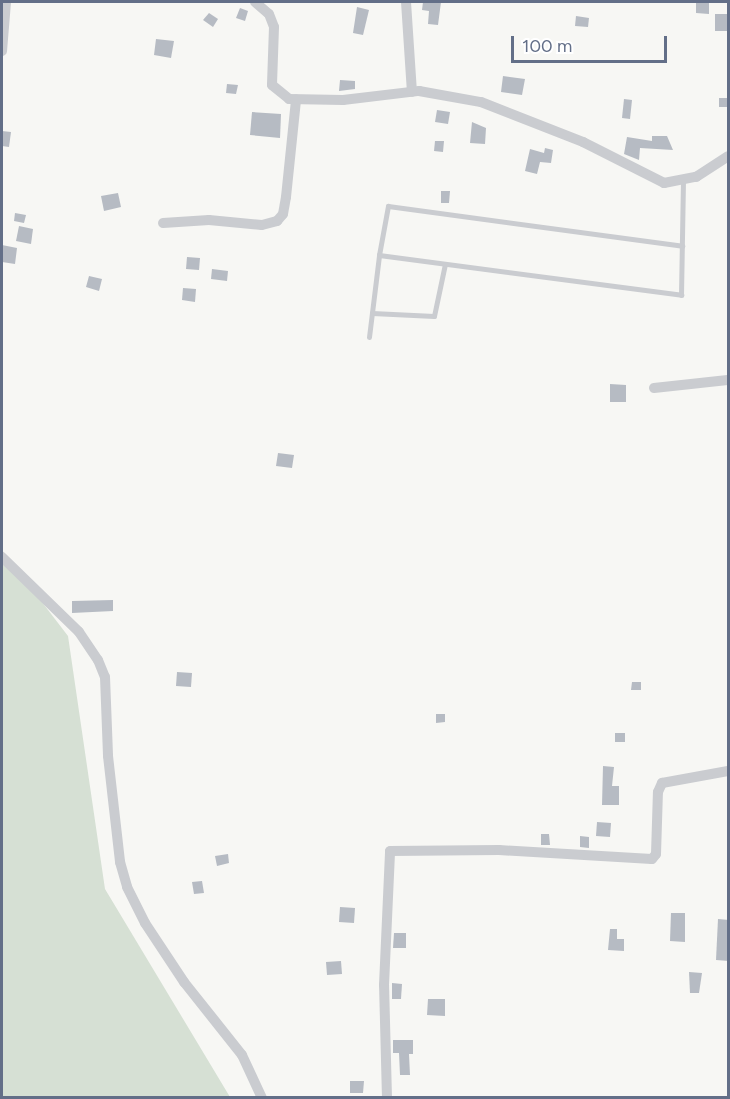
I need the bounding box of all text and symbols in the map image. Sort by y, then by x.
scale bar [514,24,670,62]
text: 100 m [522,35,572,57]

